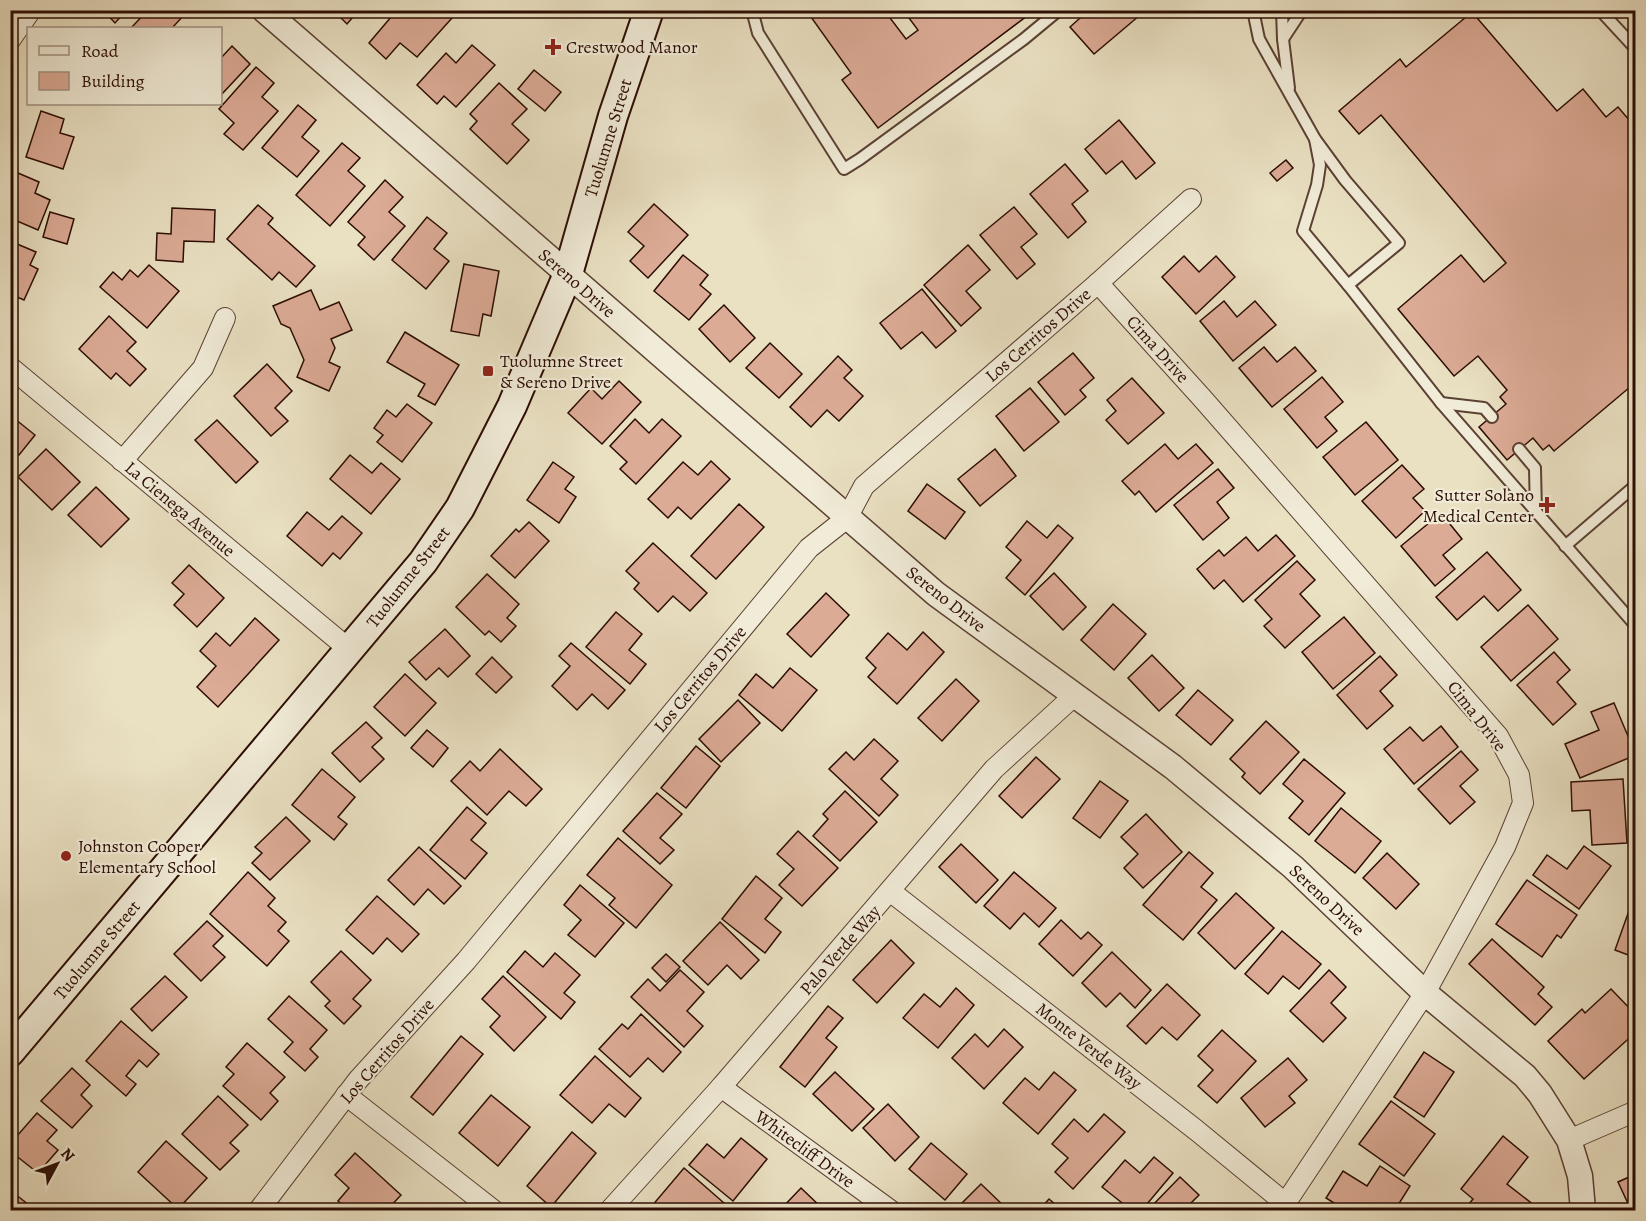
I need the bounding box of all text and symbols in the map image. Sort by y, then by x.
legend [27,27,222,105]
place label: Crestwood Manor [566,35,698,59]
marker: Crestwood Manor [544,38,562,56]
text: Road [81,39,119,63]
text: Building [81,69,145,93]
street label: Tuolumne Street [579,76,637,200]
street label: Sereno Drive [533,243,621,323]
street label: Los Cerritos Drive [980,282,1096,388]
street label: Cima Drive [1121,310,1195,388]
place label: Tuolumne Street & Sereno Drive [500,349,623,394]
marker: Tuolumne Street & Sereno Drive [481,364,495,378]
street label: La Cienega Avenue [120,456,240,562]
place label: Sutter Solano Medical Center [1423,483,1534,528]
marker: Sutter Solano Medical Center [1538,496,1556,514]
street label: Tuolumne Street [361,521,455,633]
street label: Sereno Drive [901,560,991,638]
street label: Los Cerritos Drive [648,620,752,738]
street label: Cima Drive [1442,676,1512,756]
place label: Johnston Cooper Elementary School [78,834,216,879]
marker: Johnston Cooper Elementary School [59,849,73,863]
street label: Sereno Drive [1284,859,1370,941]
street label: Tuolumne Street [48,895,146,1005]
street label: Palo Verde Way [794,899,886,1000]
street label: Los Cerritos Drive [334,993,440,1109]
street label: Monte Verde Way [1031,997,1148,1096]
street label: Whitecliff Drive [750,1104,860,1193]
north arrow [27,1134,87,1194]
text: N [55,1143,80,1167]

